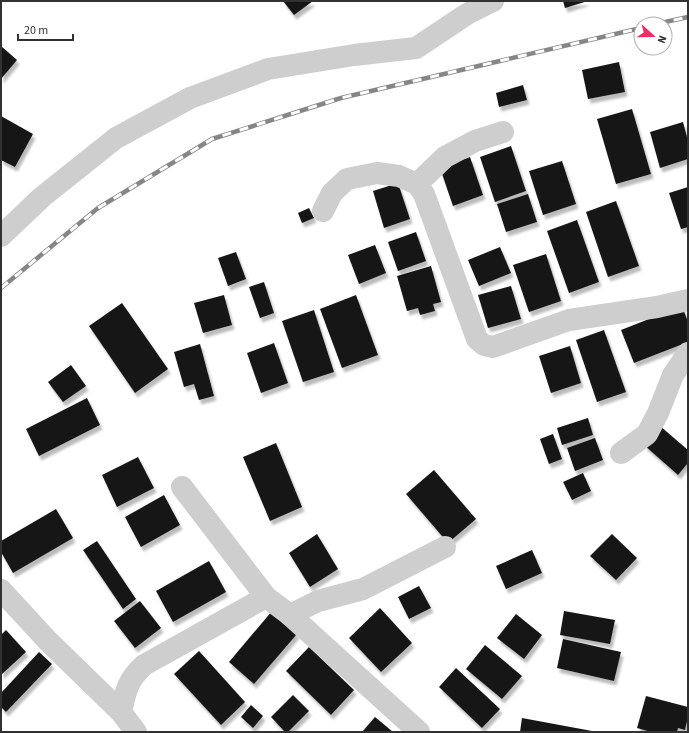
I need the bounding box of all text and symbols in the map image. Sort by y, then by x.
scale bar [18,16,73,42]
north arrow [633,16,673,56]
text: 20 m [24,22,48,39]
text: N [654,33,670,46]

